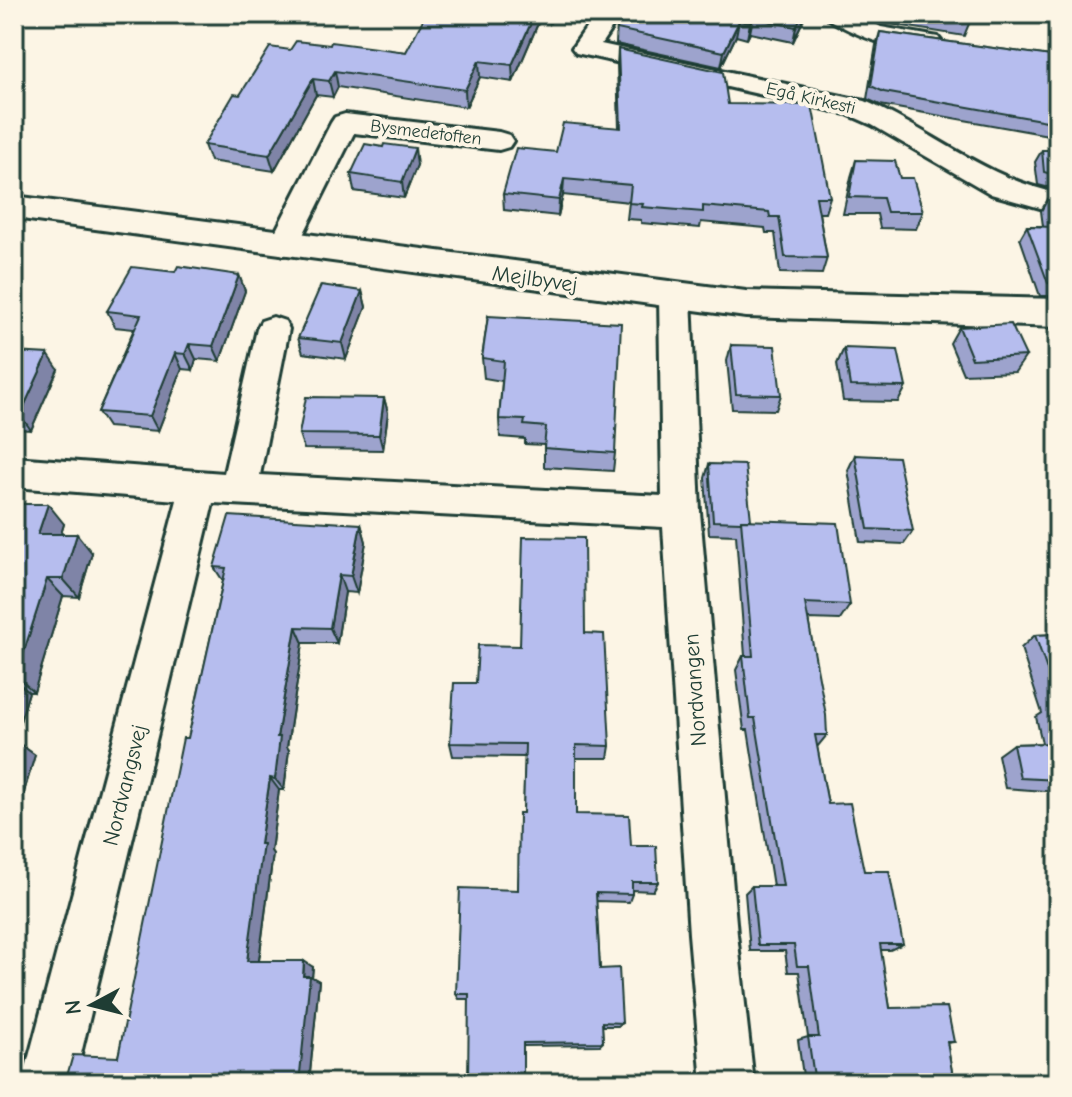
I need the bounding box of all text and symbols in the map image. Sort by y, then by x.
street label: Egå Kirkesti [764,78,858,119]
street label: Bysmedetoften [369,115,483,150]
street label: Mejlbyvej [491,260,579,298]
street label: Nordvangen [678,633,712,747]
street label: Nordvangsvej [97,722,153,848]
north arrow [52,965,132,1045]
text: N [59,999,87,1016]

